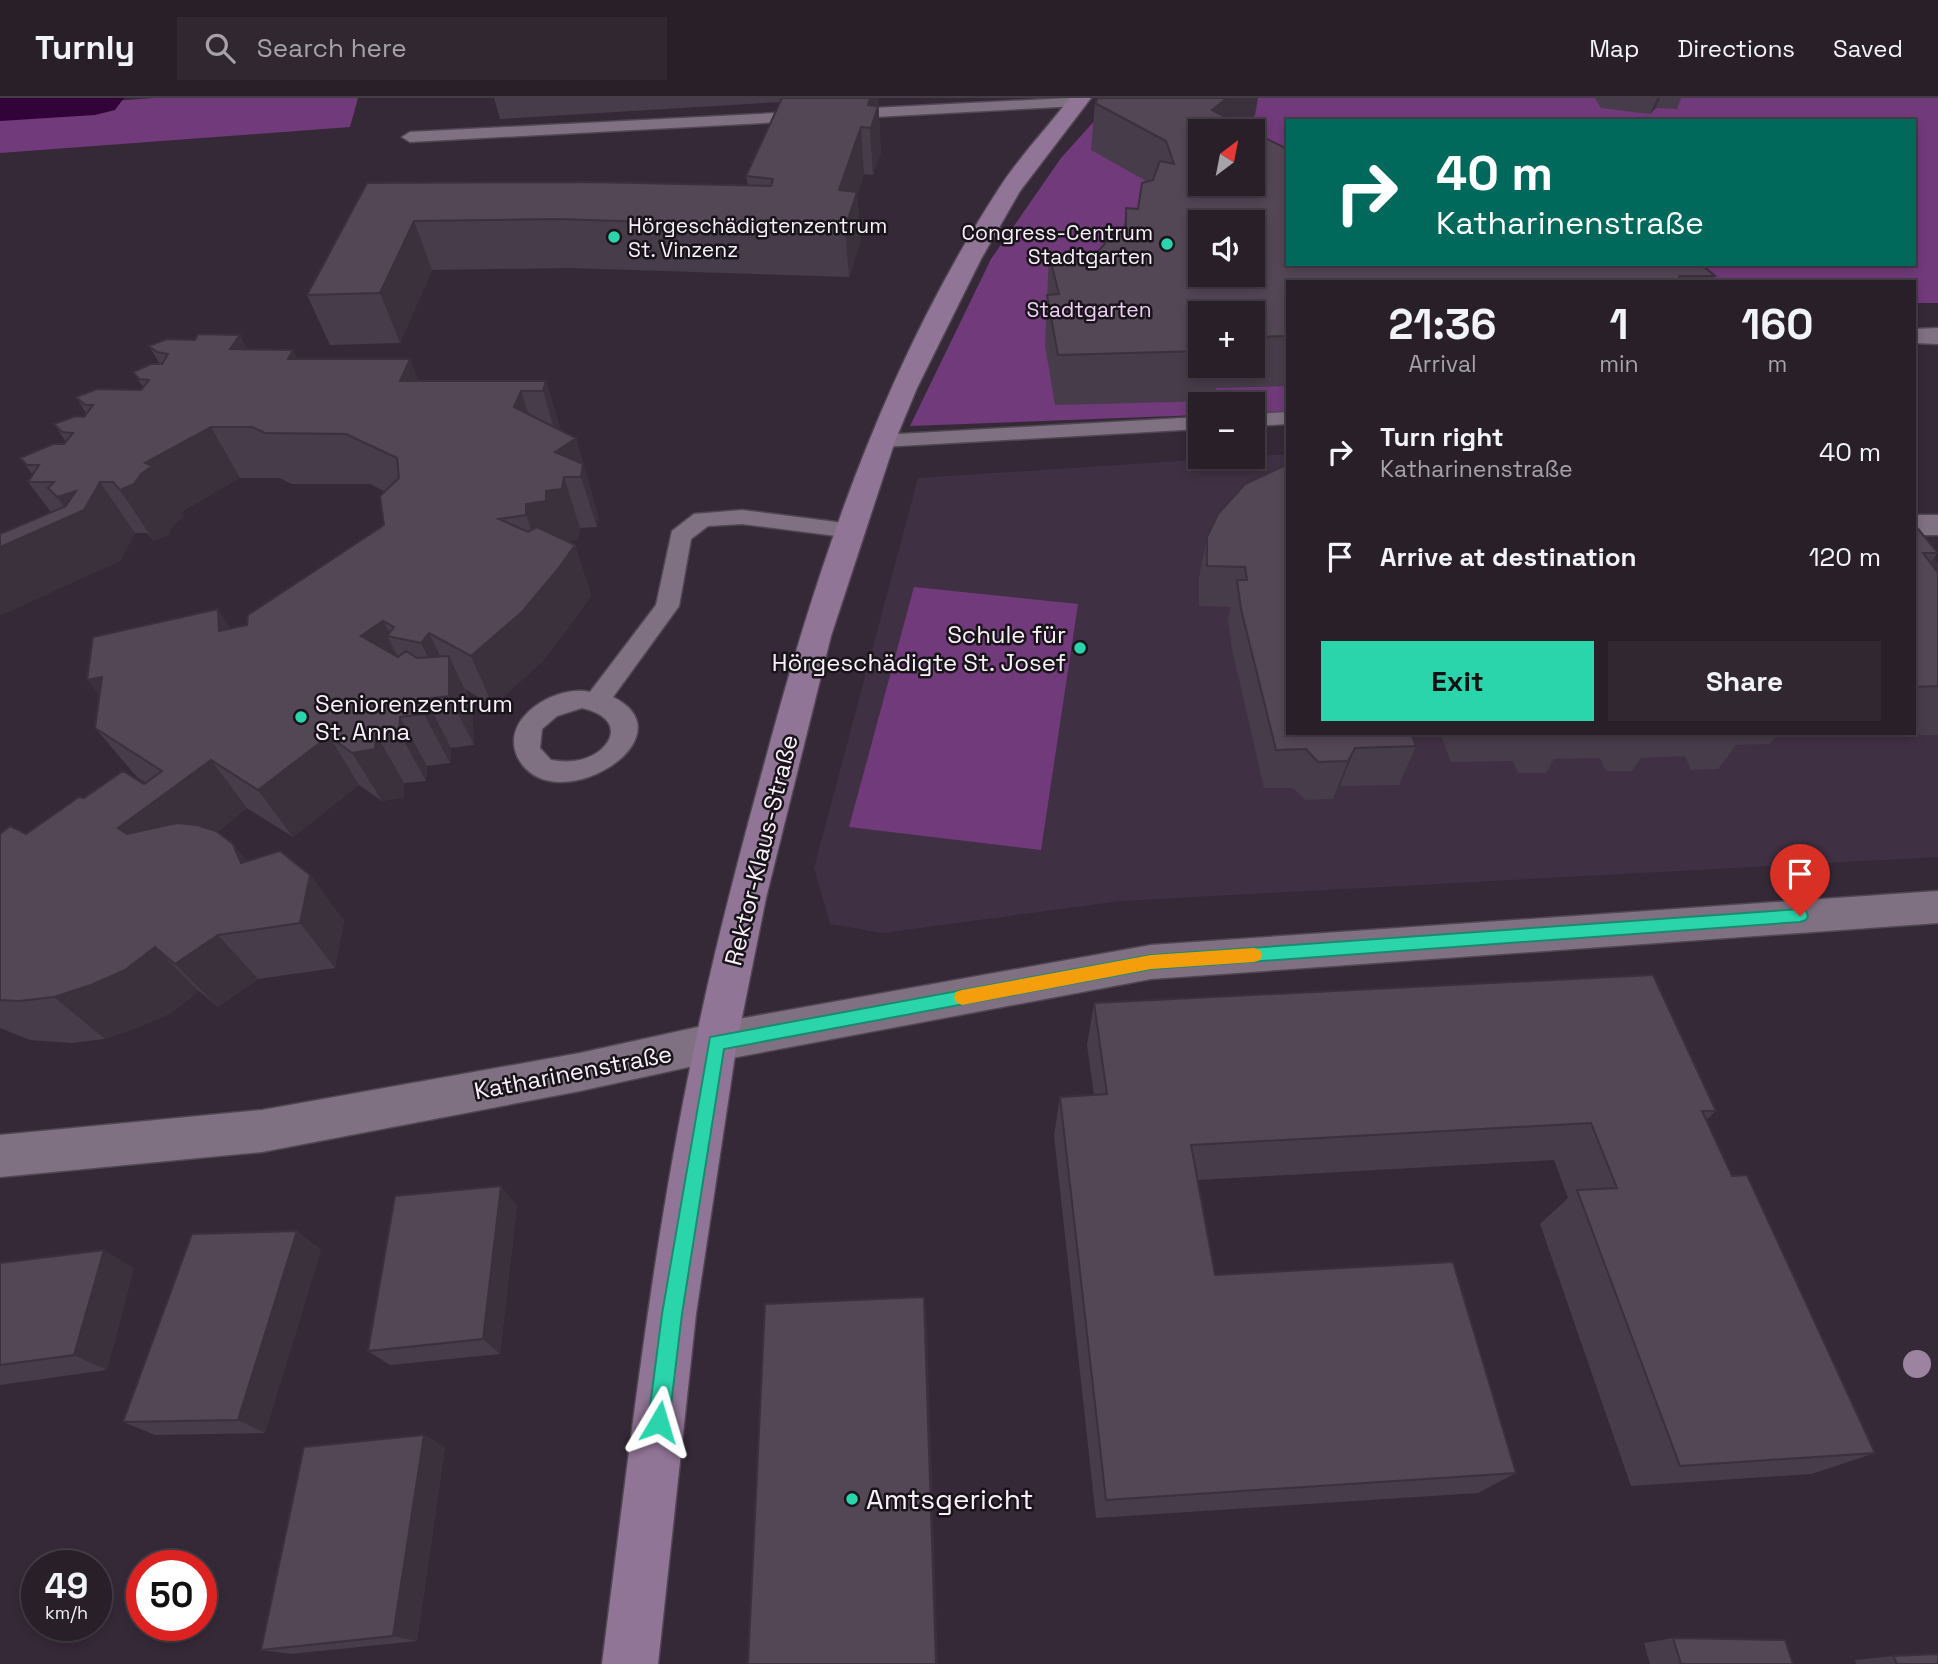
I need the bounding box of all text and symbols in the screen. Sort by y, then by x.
search box [177,17,667,80]
text: Turnly [35,27,135,69]
icon: search [201,29,239,67]
text: Search here [257,31,407,65]
text: Map [1589,33,1639,64]
text: Directions [1677,33,1795,64]
text: Saved [1833,33,1903,64]
north arrow [1188,119,1265,196]
map controls [1188,119,1265,469]
text: 40 m [1436,142,1553,204]
icon: right [1321,147,1412,238]
text: Katharinenstraße [1436,203,1704,243]
button: sound [1188,210,1265,287]
place label: Hörgeschädigtenzentrum St. Vinzenz [628,212,887,263]
place label: Congress-Centrum Stadtgarten [962,219,1153,270]
marker: Hörgeschädigtenzentrum St. Vinzenz [606,229,622,245]
marker: Congress-Centrum Stadtgarten [1159,236,1175,252]
park label: Stadtgarten [1026,296,1152,323]
text: 21:36 [1389,298,1497,351]
text: 1 [1609,298,1628,351]
text: 160 [1741,298,1813,351]
button: + [1188,301,1265,378]
text: Arrival [1408,349,1477,379]
text: min [1599,349,1639,379]
text: m [1767,349,1787,379]
button: − [1188,392,1265,469]
text: Turn right [1380,420,1504,454]
icon: right [1321,433,1359,471]
text: 40 m [1819,435,1881,469]
text: Katharinenstraße [1380,454,1573,484]
icon: arrive [1321,538,1359,576]
text: Arrive at destination [1380,540,1637,574]
text: 120 m [1809,540,1881,574]
place label: Schule für Hörgeschädigte St. Josef [772,619,1066,678]
marker: Schule für Hörgeschädigte St. Josef [1072,640,1088,656]
button: Exit [1321,641,1594,721]
button: Share [1608,641,1881,721]
place label: Seniorenzentrum St. Anna [315,688,513,747]
marker: Seniorenzentrum St. Anna [293,709,309,725]
street label: Rektor-Klaus-Straße [717,731,805,969]
pin [1770,844,1830,916]
icon: arrive [1781,855,1819,893]
street label: Katharinenstraße [471,1038,675,1106]
position arrow [622,1385,696,1459]
place label: Amtsgericht [866,1481,1033,1517]
marker: Amtsgericht [844,1491,860,1507]
speed limit sign: 50 [126,1550,217,1641]
text: 49 [45,1564,88,1608]
text: km/h [45,1601,88,1624]

